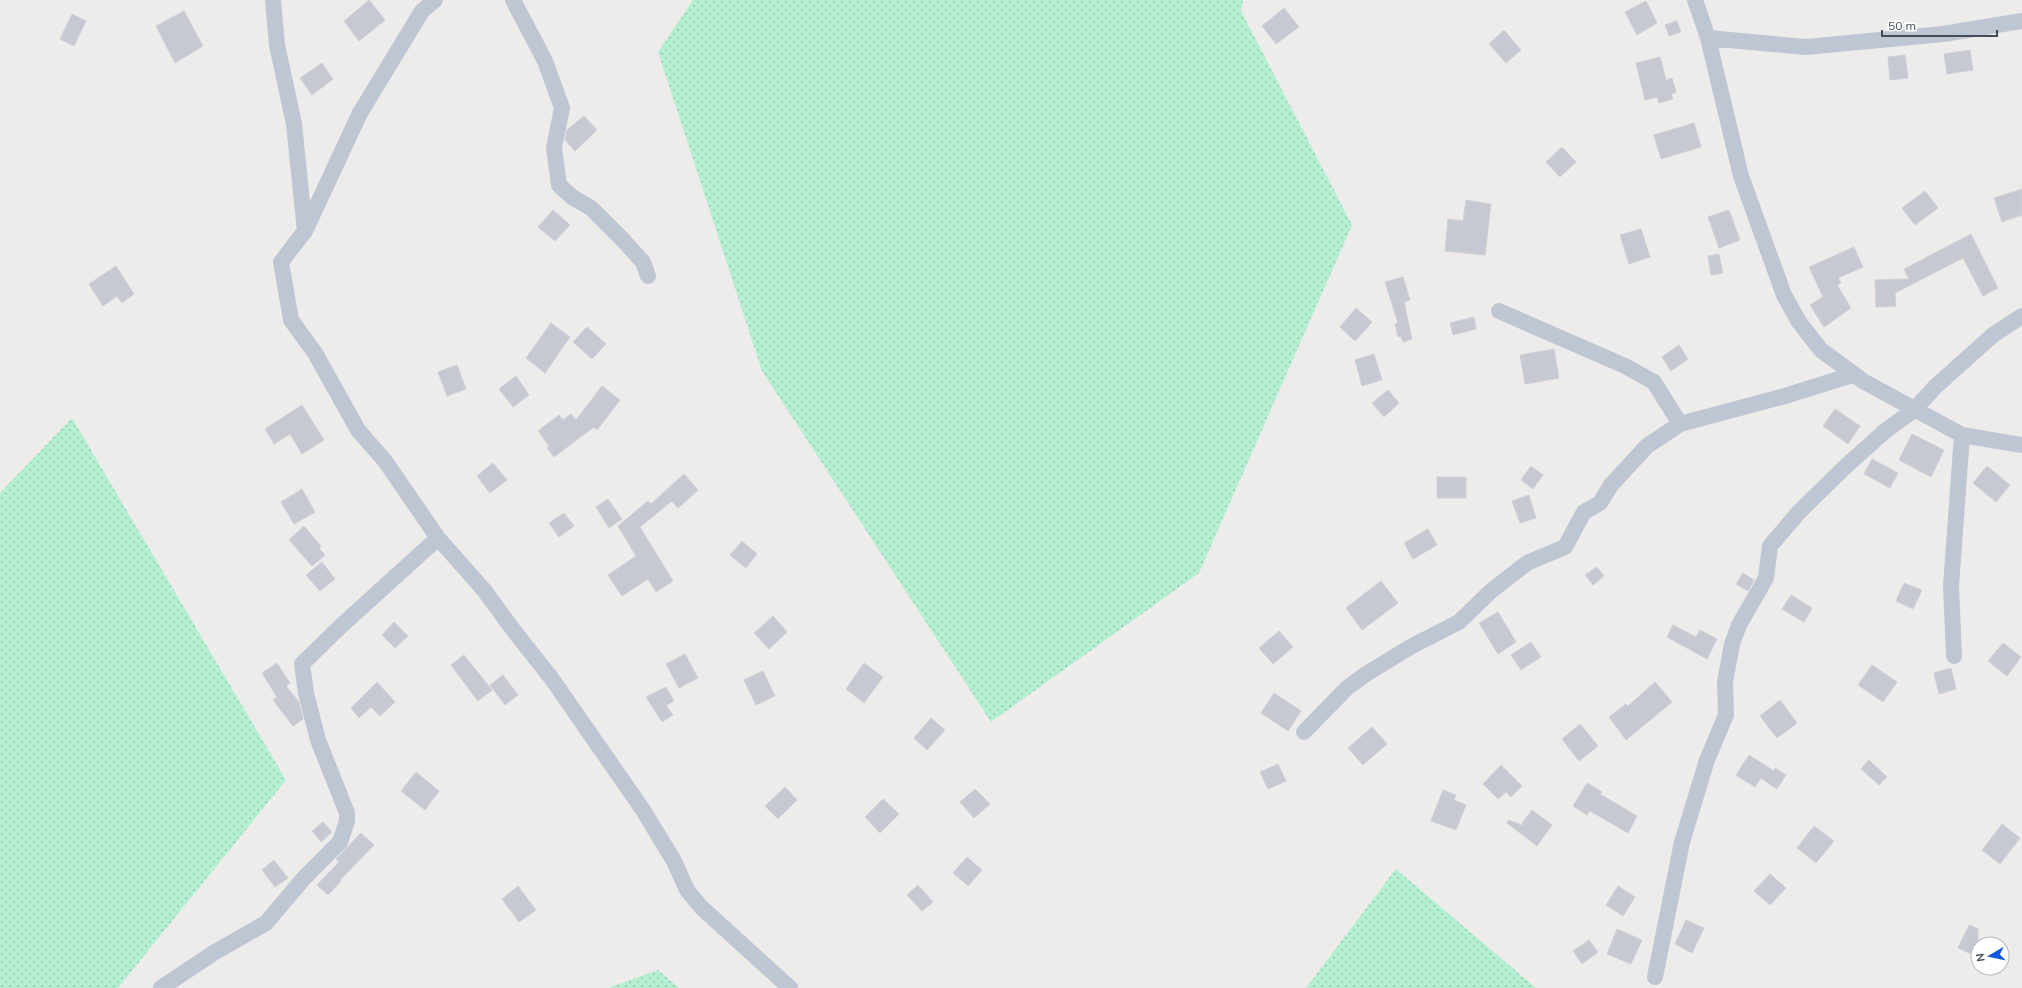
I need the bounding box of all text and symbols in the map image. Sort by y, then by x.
scale bar [1882,12,1997,38]
text: 50 m [1888,18,1916,33]
north arrow [1970,936,2010,976]
text: N [1973,952,1988,963]

